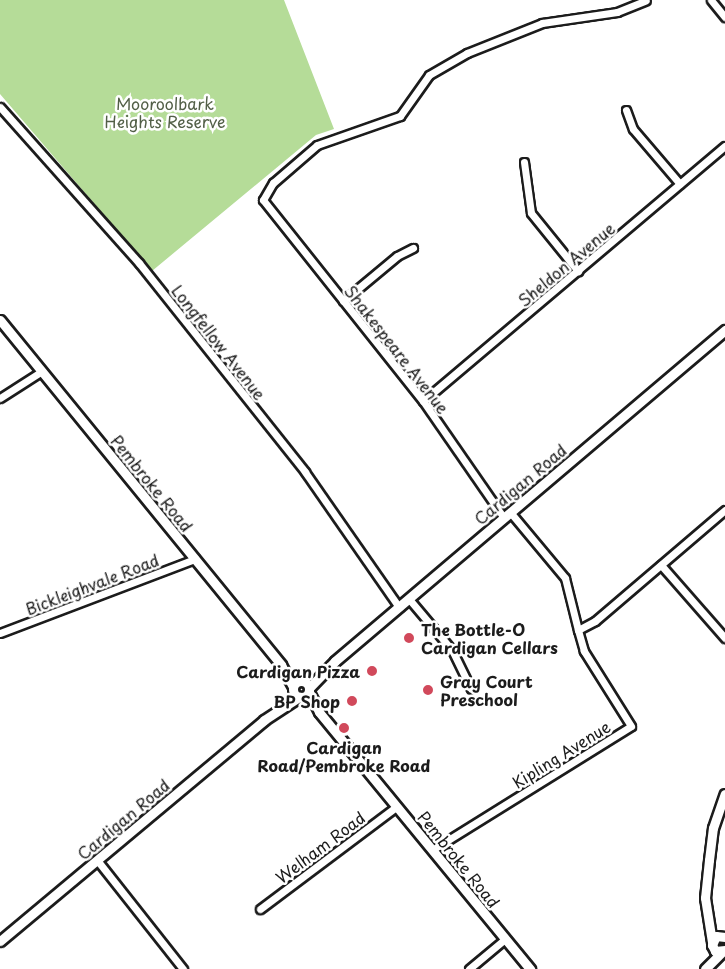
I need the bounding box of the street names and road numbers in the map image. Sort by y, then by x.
street label: Sheldon Avenue [514,218,618,310]
street label: Longfellow Avenue [168,281,270,403]
street label: Shakespeare Avenue [341,281,453,417]
street label: Pembroke Road [107,431,197,535]
street label: Cardigan Road [470,440,570,528]
street label: Bickleighvale Road [22,550,162,618]
street label: Kipling Avenue [509,716,613,792]
street label: Cardigan Road [73,775,173,863]
street label: Welham Road [272,807,368,887]
street label: Pembroke Road [414,807,504,911]

